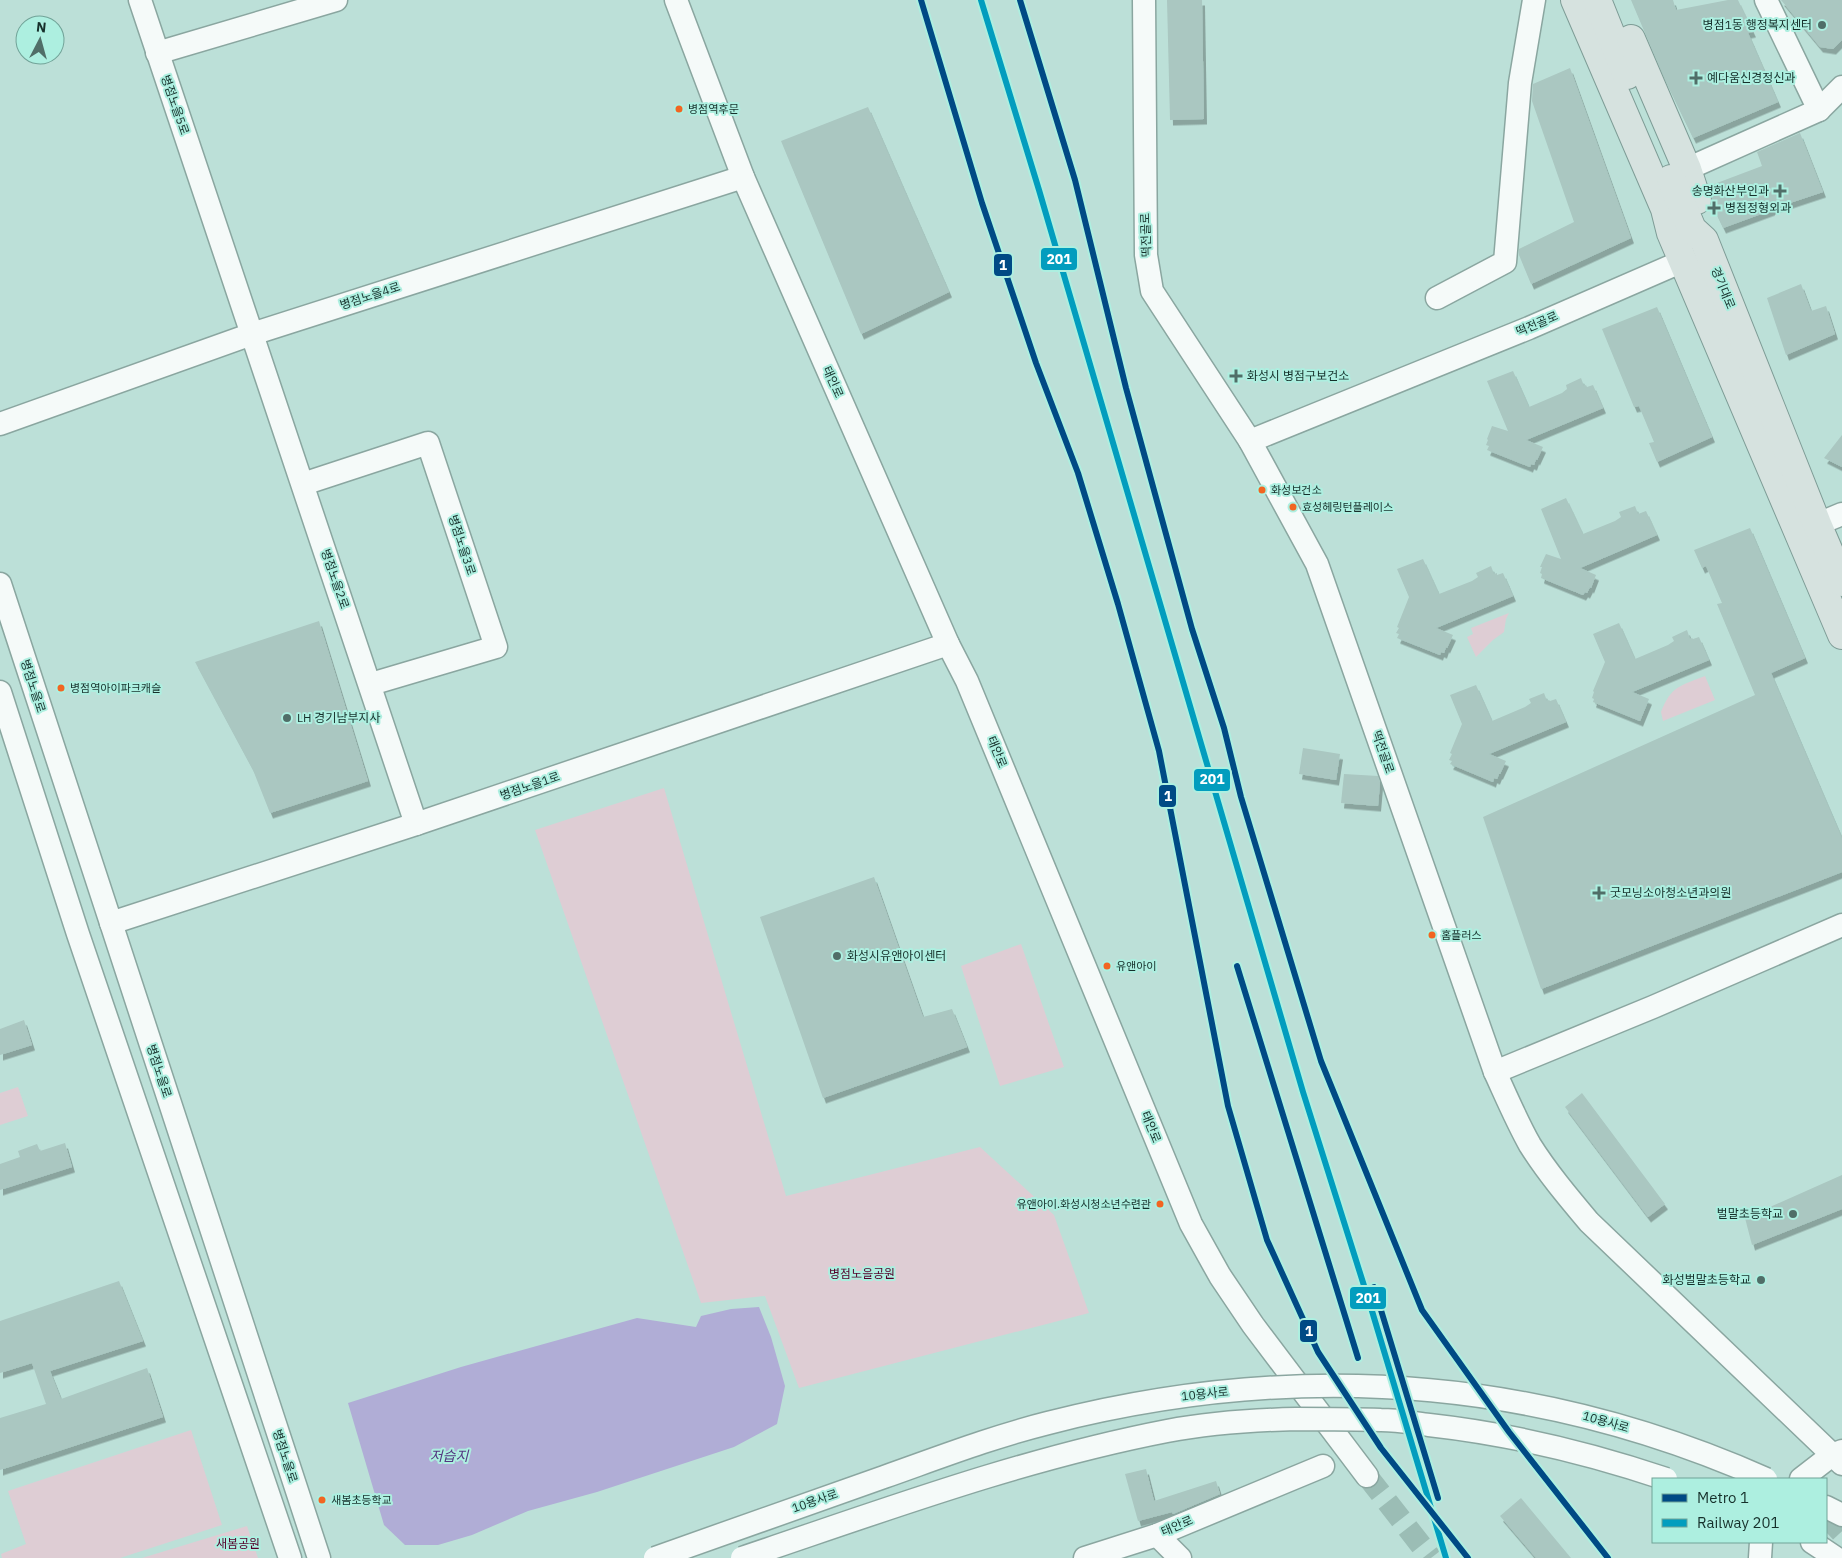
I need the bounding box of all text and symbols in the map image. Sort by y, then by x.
north arrow [15,15,65,65]
place label: 병점1동 행정복지센터 [1703,17,1812,32]
text: N [35,18,47,37]
marker: 병점1동 행정복지센터 [1816,19,1828,31]
place label: 예다움신경정신과 [1707,70,1795,85]
marker: 예다움신경정신과 [1689,71,1703,85]
street label: 병점노을5로 [158,73,193,137]
place label: 병점역후문 [688,102,739,116]
marker: 병점역후문 [674,104,684,114]
place label: 송명화산부인과 [1692,183,1769,198]
marker: 송명화산부인과 [1773,184,1787,198]
place label: 병점정형외과 [1725,200,1791,215]
marker: 병점정형외과 [1707,201,1721,215]
street label: 떡전골로 [1137,213,1154,257]
line badge: 201 [1040,247,1078,271]
text: 201 [1046,250,1072,268]
line badge: 1 [993,253,1013,277]
text: 1 [999,256,1008,274]
street label: 경기대로 [1708,265,1739,311]
street label: 병점노을4로 [338,279,402,312]
street label: 떡전골로 [1514,308,1560,339]
street label: 태안로 [820,364,847,400]
place label: 화성시 병점구보건소 [1247,368,1349,383]
marker: 화성시 병점구보건소 [1229,369,1243,383]
place label: 화성보건소 [1271,483,1322,497]
marker: 화성보건소 [1257,485,1267,495]
place label: 효성헤링턴플레이스 [1302,500,1393,514]
marker: 효성헤링턴플레이스 [1288,502,1298,512]
street label: 병점노을3로 [446,513,479,577]
street label: 병점노을2로 [318,547,353,611]
street label: 병점노을로 [18,657,49,714]
place label: 병점역아이파크캐슬 [70,681,161,695]
marker: 병점역아이파크캐슬 [56,683,66,693]
place label: LH 경기남부지사 [297,710,381,725]
marker: LH 경기남부지사 [281,712,293,724]
street label: 떡전골로 [1369,729,1398,775]
street label: 태안로 [984,734,1011,770]
street label: 병점노을1로 [498,768,562,803]
line badge: 201 [1193,768,1231,792]
text: 201 [1199,770,1225,788]
line badge: 1 [1158,784,1177,808]
text: 1 [1164,787,1173,805]
place label: 굿모닝소아청소년과의원 [1610,885,1731,900]
marker: 굿모닝소아청소년과의원 [1592,886,1606,900]
place label: 홈플러스 [1441,928,1481,942]
marker: 홈플러스 [1427,930,1437,940]
place label: 화성시유앤아이센터 [847,948,946,963]
marker: 화성시유앤아이센터 [831,950,843,962]
place label: 유앤아이 [1116,959,1156,973]
marker: 유앤아이 [1102,961,1112,971]
street label: 병점노을로 [144,1042,175,1099]
street label: 태안로 [1138,1109,1165,1145]
place label: 유앤아이.화성시청소년수련관 [1016,1197,1151,1211]
marker: 유앤아이.화성시청소년수련관 [1155,1199,1165,1209]
place label: 벌말초등학교 [1717,1206,1783,1221]
marker: 벌말초등학교 [1787,1208,1799,1220]
park label: 병점노을공원 [829,1266,895,1281]
place label: 화성벌말초등학교 [1663,1272,1751,1287]
marker: 화성벌말초등학교 [1755,1274,1767,1286]
line badge: 201 [1349,1286,1387,1310]
text: 201 [1355,1289,1381,1307]
line badge: 1 [1299,1319,1318,1343]
text: 1 [1305,1322,1314,1340]
street label: 10용사로 [1181,1384,1229,1403]
street label: 10용사로 [1581,1408,1631,1435]
street label: 병점노을로 [270,1427,301,1484]
water label: 저습지 [430,1447,469,1465]
legend [1652,1478,1827,1543]
street label: 10용사로 [790,1486,840,1515]
text: Metro 1 [1697,1488,1749,1507]
place label: 새봄초등학교 [331,1493,392,1507]
marker: 새봄초등학교 [317,1495,327,1505]
street label: 태안로 [1159,1512,1195,1539]
text: Railway 201 [1697,1513,1780,1532]
park label: 새봄공원 [216,1536,260,1551]

